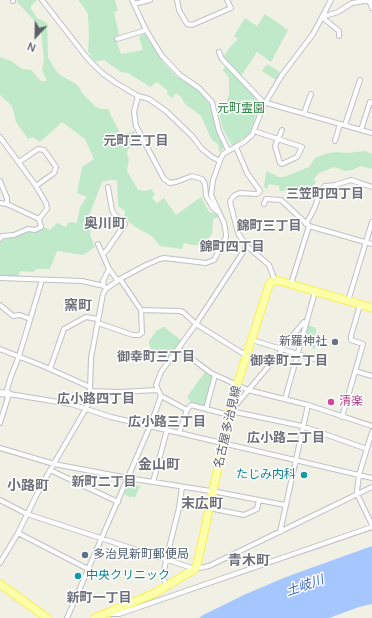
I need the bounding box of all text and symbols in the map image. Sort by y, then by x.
north arrow [16,16,56,56]
text: N [25,39,38,56]
park label: 元町霊園 [217,102,265,116]
district label: 元町三丁目 [104,133,168,149]
district label: 三笠町四丁目 [286,186,364,202]
district label: 奥川町 [84,216,126,232]
district label: 錦町三丁目 [237,218,301,234]
district label: 錦町四丁目 [200,239,264,255]
district label: 窯町 [64,298,92,314]
place label: 新羅神社 [279,335,327,349]
marker: 新羅神社 [330,337,340,347]
district label: 御幸町三丁目 [117,349,195,365]
district label: 御幸町二丁目 [250,353,328,369]
street label: 名古屋多治見線 [212,384,244,470]
district label: 広小路四丁目 [57,391,135,407]
place label: 清楽 [339,395,363,409]
marker: 清楽 [326,397,336,407]
district label: 広小路三丁目 [128,414,206,430]
district label: 広小路二丁目 [247,430,325,446]
district label: 金山町 [138,457,180,473]
place label: たじみ内科 [236,468,296,482]
marker: たじみ内科 [299,470,309,480]
district label: 新町二丁目 [72,474,136,490]
district label: 小路町 [7,478,49,494]
district label: 末広町 [181,496,223,512]
place label: 多治見新町郵便局 [93,548,189,562]
marker: 多治見新町郵便局 [80,550,90,560]
district label: 青木町 [228,553,270,569]
place label: 中央クリニック [86,569,170,583]
marker: 中央クリニック [73,571,83,581]
water label: 土岐川 [284,572,326,600]
district label: 新町一丁目 [67,590,131,606]

